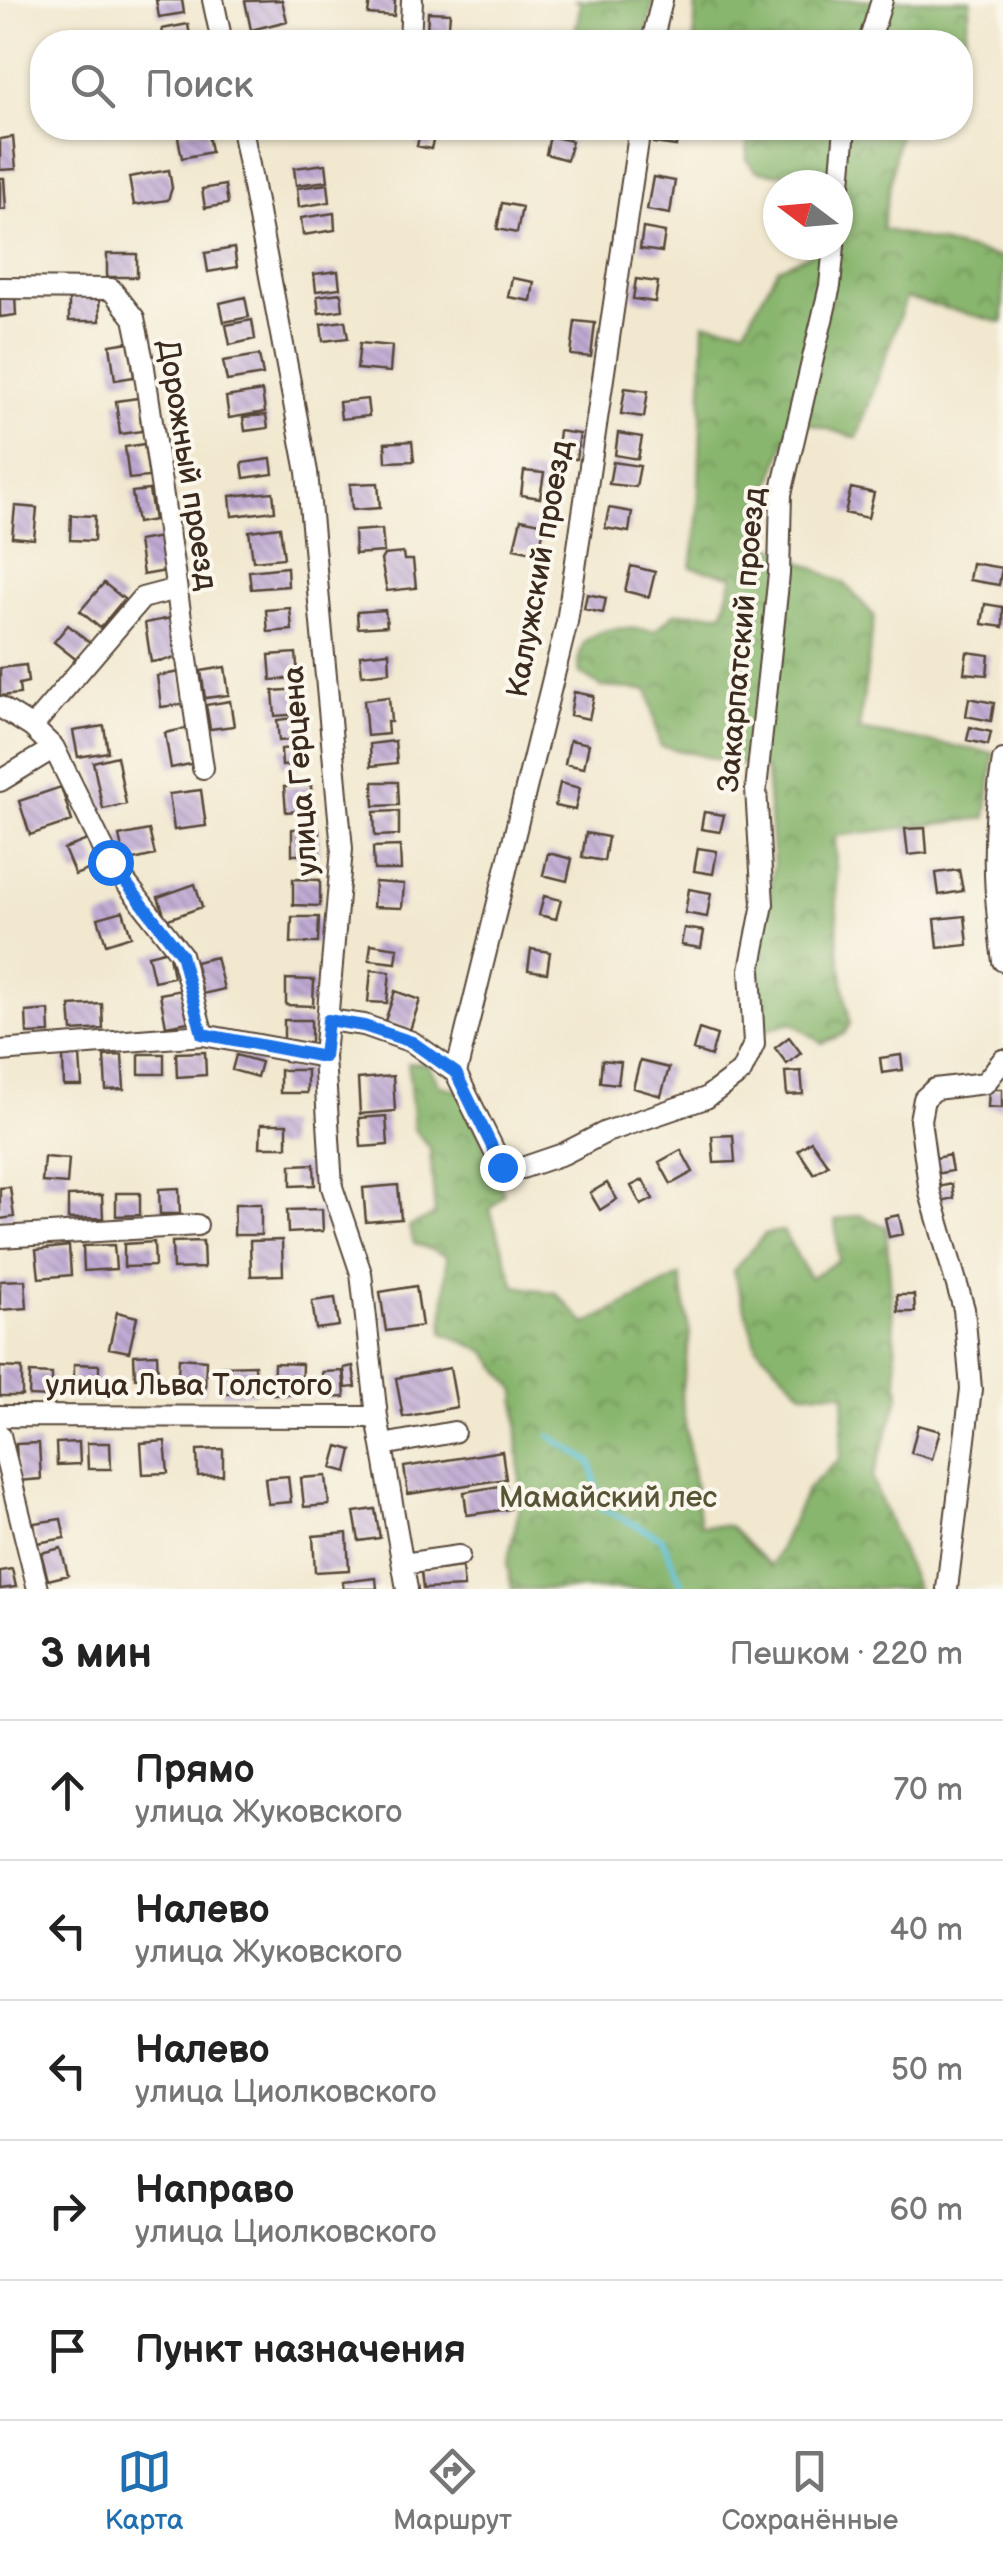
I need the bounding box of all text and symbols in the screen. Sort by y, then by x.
search box [30,30,973,140]
icon: search [65,58,120,113]
text: Поиск [145,63,253,108]
north arrow [763,170,853,260]
street label: Дорожный проезд [149,337,225,593]
street label: Калужский проезд [500,438,580,700]
street label: Закарпатский проезд [711,486,773,794]
street label: улица Герцена [276,665,326,877]
route start [88,840,134,886]
route end [480,1145,526,1191]
street label: улица Льва Толстого [46,1368,332,1404]
park label: Мамайский лес [499,1480,718,1516]
text: 3 мин [40,1629,152,1680]
text: Пешком · 220 m [730,1635,963,1674]
text: Прямо [135,1748,254,1793]
icon: ahead [40,1763,95,1818]
text: 70 m [893,1771,963,1810]
text: улица Жуковского [135,1793,402,1832]
text: Налево [135,1888,270,1933]
icon: left [40,1903,95,1958]
text: 40 m [890,1911,963,1950]
text: улица Жуковского [135,1933,402,1972]
text: Налево [135,2028,270,2073]
icon: left [40,2043,95,2098]
text: 50 m [891,2051,963,2090]
text: улица Циолковского [135,2073,436,2112]
text: Направо [135,2168,294,2213]
icon: right [40,2183,95,2238]
text: 60 m [890,2191,963,2230]
text: улица Циолковского [135,2213,436,2252]
icon: arrive [40,2323,95,2378]
text: Пункт назначения [135,2328,466,2373]
tab: Карта [105,2444,184,2537]
tab: Маршрут [393,2444,512,2537]
tab: Сохранённые [721,2444,898,2537]

